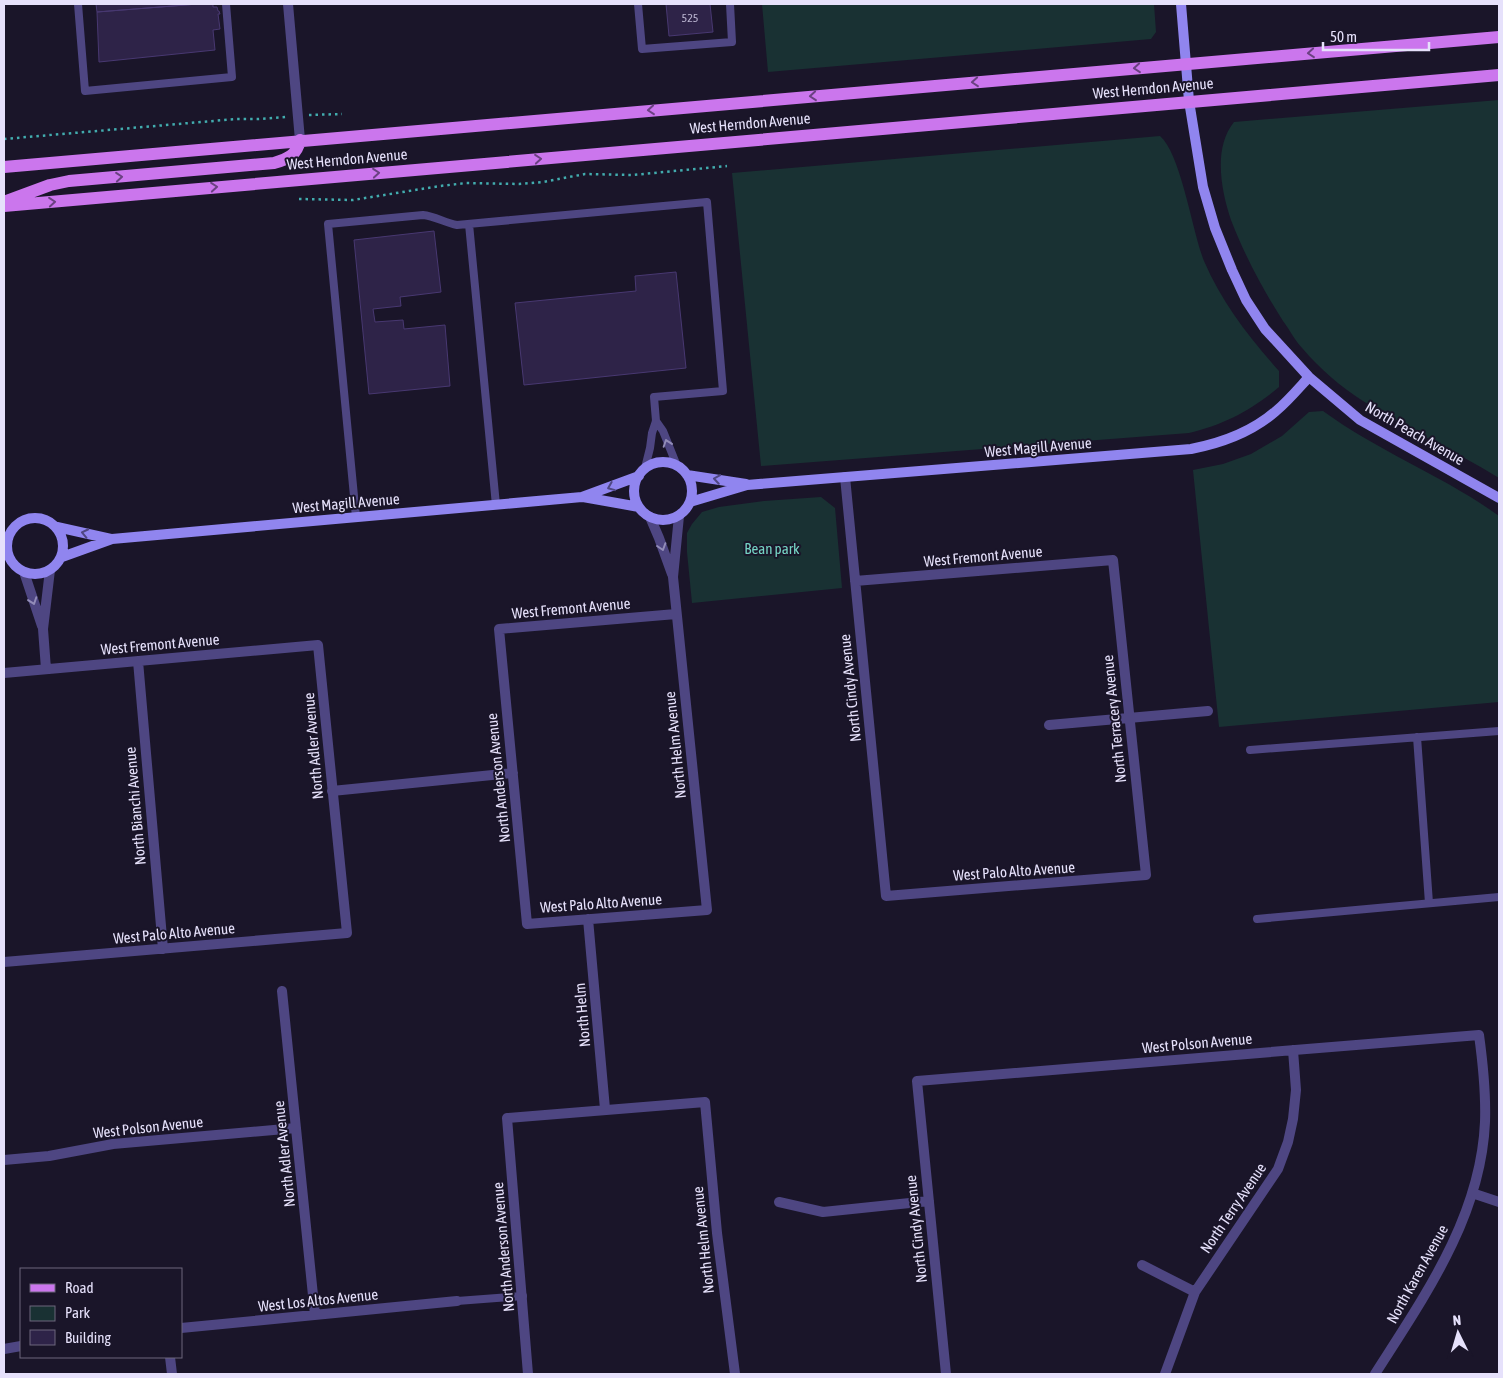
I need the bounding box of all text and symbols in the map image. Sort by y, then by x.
house number: 525 [682,11,698,25]
scale bar [1323,20,1429,52]
text: 50 m [1330,28,1357,45]
one-way arrow [1307,47,1315,58]
one-way arrow [1133,62,1141,73]
street label: West Herndon Avenue [1092,74,1214,102]
one-way arrow [971,76,979,87]
one-way arrow [809,90,817,101]
one-way arrow [647,104,655,115]
street label: West Herndon Avenue [689,109,811,137]
street label: West Herndon Avenue [286,145,408,173]
one-way arrow [534,153,542,164]
one-way arrow [372,168,380,179]
one-way arrow [115,172,123,183]
one-way arrow [210,182,218,193]
one-way arrow [49,196,57,207]
street label: North Peach Avenue [1363,398,1468,468]
street label: West Magill Avenue [984,434,1092,460]
one-way arrow [663,439,673,448]
one-way arrow [713,475,722,485]
one-way arrow [607,480,616,491]
street label: West Magill Avenue [292,490,400,516]
one-way arrow [80,528,89,539]
park label: Bean park [744,540,800,557]
one-way arrow [656,542,666,550]
street label: West Fremont Avenue [923,542,1043,570]
street label: West Fremont Avenue [511,594,631,622]
one-way arrow [27,596,37,604]
street label: West Fremont Avenue [100,630,220,658]
street label: North Cindy Avenue [836,633,864,743]
street label: North Terracery Avenue [1099,654,1129,784]
street label: North Helm Avenue [661,690,689,799]
street label: North Adler Avenue [300,692,326,800]
street label: North Anderson Avenue [483,712,513,844]
street label: North Bianchi Avenue [121,746,149,866]
street label: West Palo Alto Avenue [953,858,1076,884]
street label: West Palo Alto Avenue [540,890,663,916]
street label: West Palo Alto Avenue [112,919,236,947]
street label: North Helm [571,982,593,1048]
street label: West Polson Avenue [1141,1030,1253,1056]
street label: North Adler Avenue [270,1100,298,1208]
street label: West Polson Avenue [92,1113,204,1141]
street label: North Terry Avenue [1197,1160,1269,1256]
street label: North Cindy Avenue [902,1174,930,1284]
street label: North Anderson Avenue [489,1181,517,1312]
street label: North Helm Avenue [689,1185,717,1294]
street label: North Karen Avenue [1383,1222,1451,1326]
legend [20,1268,182,1358]
text: Road [65,1279,94,1296]
street label: West Los Altos Avenue [257,1285,379,1315]
text: Park [65,1304,90,1321]
north arrow [1433,1308,1483,1358]
text: N [1452,1312,1462,1328]
text: Building [65,1329,111,1346]

